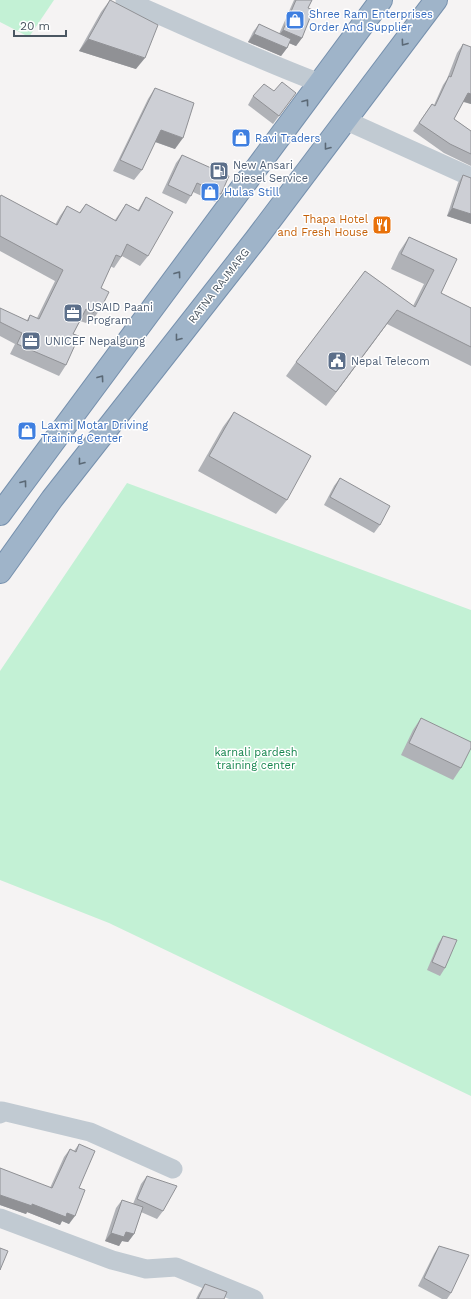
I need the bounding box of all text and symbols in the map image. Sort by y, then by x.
place label: Shree Ram Enterprises Order And Supplier [309,8,433,34]
shop icon: Shree Ram Enterprises Order And Supplier [284,9,306,31]
scale bar [14,12,66,38]
text: 20 m [20,19,50,33]
one-way arrow [402,38,409,45]
one-way arrow [301,100,308,107]
shop icon: Ravi Traders [230,127,252,149]
place label: Ravi Traders [255,132,320,145]
one-way arrow [324,142,331,149]
place label: New Ansari Diesel Service [233,159,308,185]
fuel station icon: New Ansari Diesel Service [208,160,230,182]
shop icon: Hulas Still [199,181,221,203]
place label: Hulas Still [224,186,280,199]
place label: Thapa Hotel and Fresh House [278,213,369,239]
restaurant icon: Thapa Hotel and Fresh House [371,214,393,236]
street label: RATNA RAJMARG [186,246,252,326]
one-way arrow [173,271,180,278]
place label: USAID Paani Program [87,301,153,327]
office icon: USAID Paani Program [62,302,84,324]
office icon: UNICEF Nepalgung [20,330,42,352]
one-way arrow [176,334,183,341]
place label: UNICEF Nepalgung [45,335,145,348]
public building icon: Nepal Telecom [326,350,348,372]
place label: Nepal Telecom [351,355,430,368]
one-way arrow [96,376,103,383]
place label: Laxmi Motar Driving Training Center [41,419,148,445]
shop icon: Laxmi Motar Driving Training Center [16,420,38,442]
one-way arrow [79,458,86,465]
one-way arrow [19,480,26,487]
park label: karnali pardesh training center [214,746,298,772]

